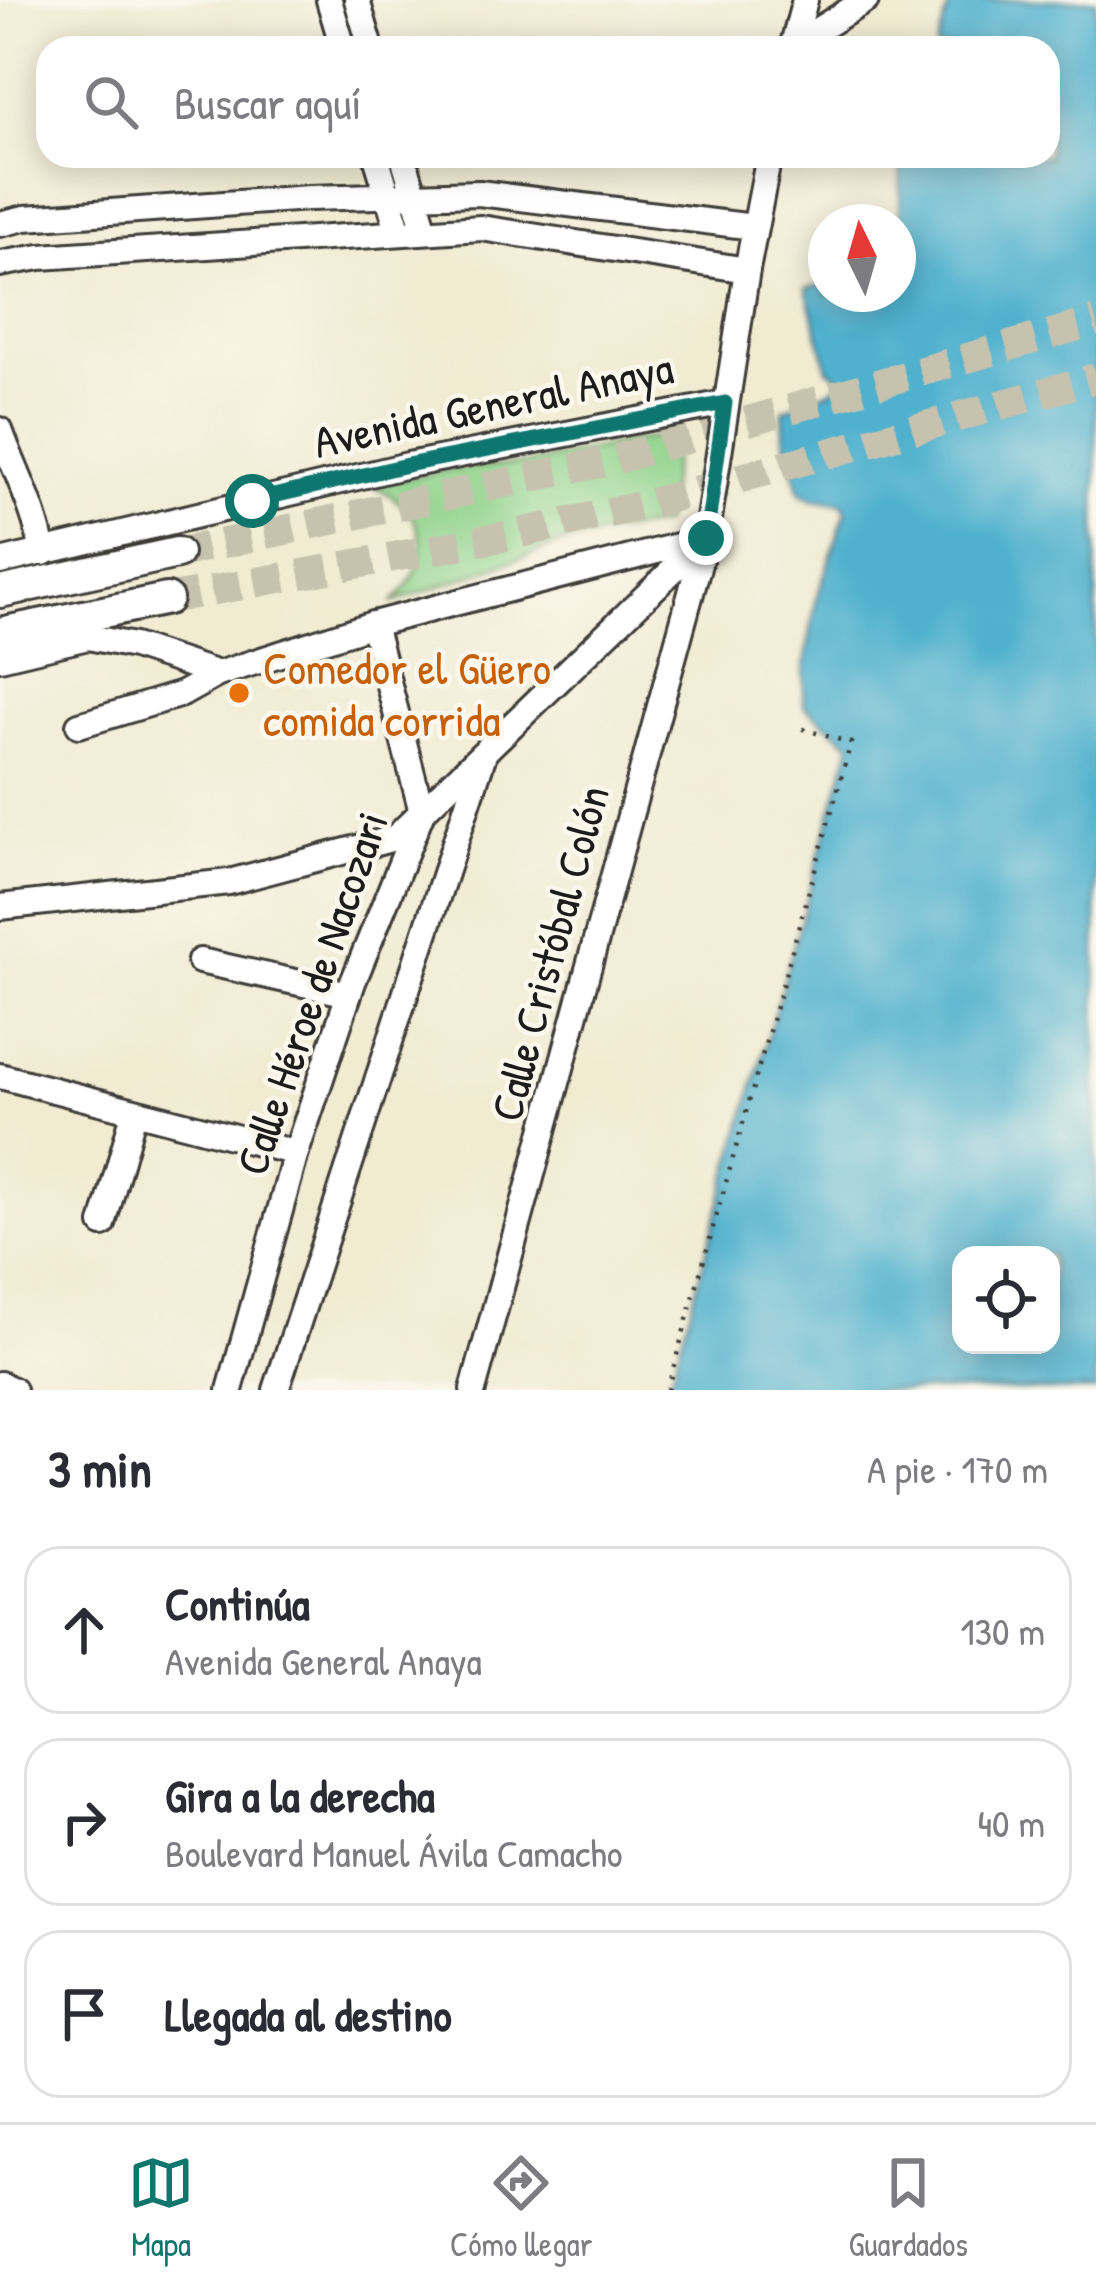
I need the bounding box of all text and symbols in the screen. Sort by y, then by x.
search box [36,36,1060,168]
icon: search [78,69,144,135]
text: Buscar aquí [174,72,361,133]
north arrow [808,204,916,312]
street label: Avenida General Anaya [308,336,678,472]
route start [225,474,279,528]
route end [679,511,733,565]
place label: Comedor el Güero comida corrida [263,637,551,750]
marker: Comedor el Güero comida corrida [226,680,252,706]
street label: Calle Cristóbal Colón [475,779,623,1127]
street label: Calle Héroe de Nacozari [220,803,402,1183]
map controls [952,1246,1060,1354]
button: locate [952,1246,1060,1354]
text: 3 min [48,1434,152,1503]
text: A pie · 170 m [867,1442,1048,1495]
text: Continúa [165,1573,310,1634]
icon: ahead [51,1597,117,1663]
text: 130 m [960,1604,1045,1657]
text: Avenida General Anaya [165,1634,482,1687]
text: Gira a la derecha [165,1765,435,1826]
icon: right [51,1789,117,1855]
text: 40 m [977,1796,1045,1849]
text: Boulevard Manuel Ávila Camacho [165,1826,622,1879]
icon: arrive [51,1981,117,2047]
text: Llegada al destino [165,1984,452,2045]
tab: Mapa [128,2150,194,2266]
tab: Cómo llegar [450,2150,593,2266]
tab: Guardados [849,2150,968,2266]

